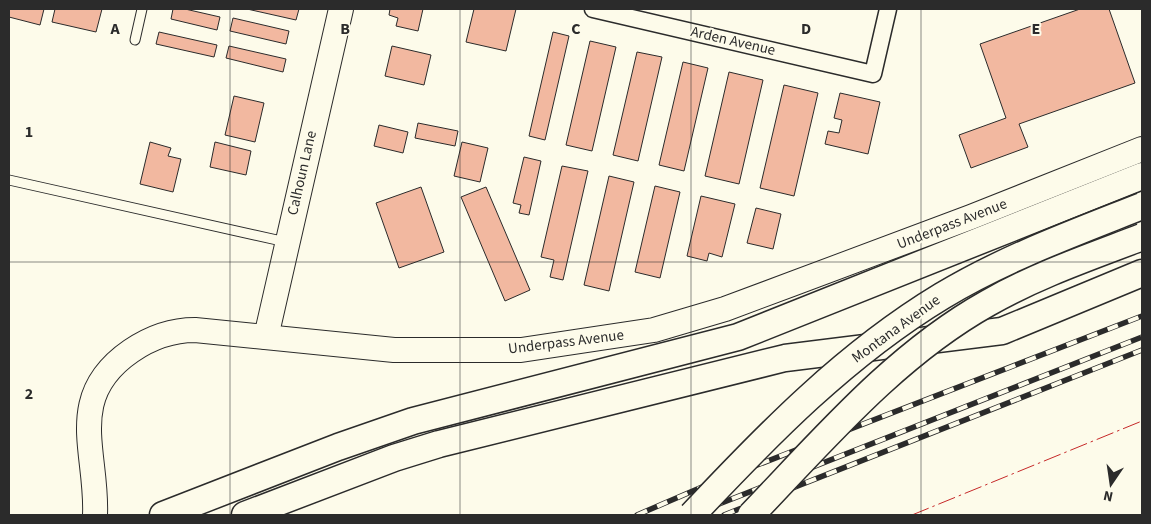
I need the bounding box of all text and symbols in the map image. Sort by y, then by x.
text: A [109,18,120,40]
text: B [340,18,350,40]
text: C [571,18,581,40]
text: D [801,18,811,40]
text: E [1032,18,1040,40]
street label: Arden Avenue [689,21,777,61]
text: 1 [25,121,33,143]
street label: Calhoun Lane [282,129,322,217]
street label: Underpass Avenue [894,193,1010,255]
street label: Montana Avenue [848,290,944,368]
street label: Underpass Avenue [507,324,625,360]
text: 2 [25,383,33,405]
north arrow [1086,459,1136,509]
text: N [1102,485,1115,506]

